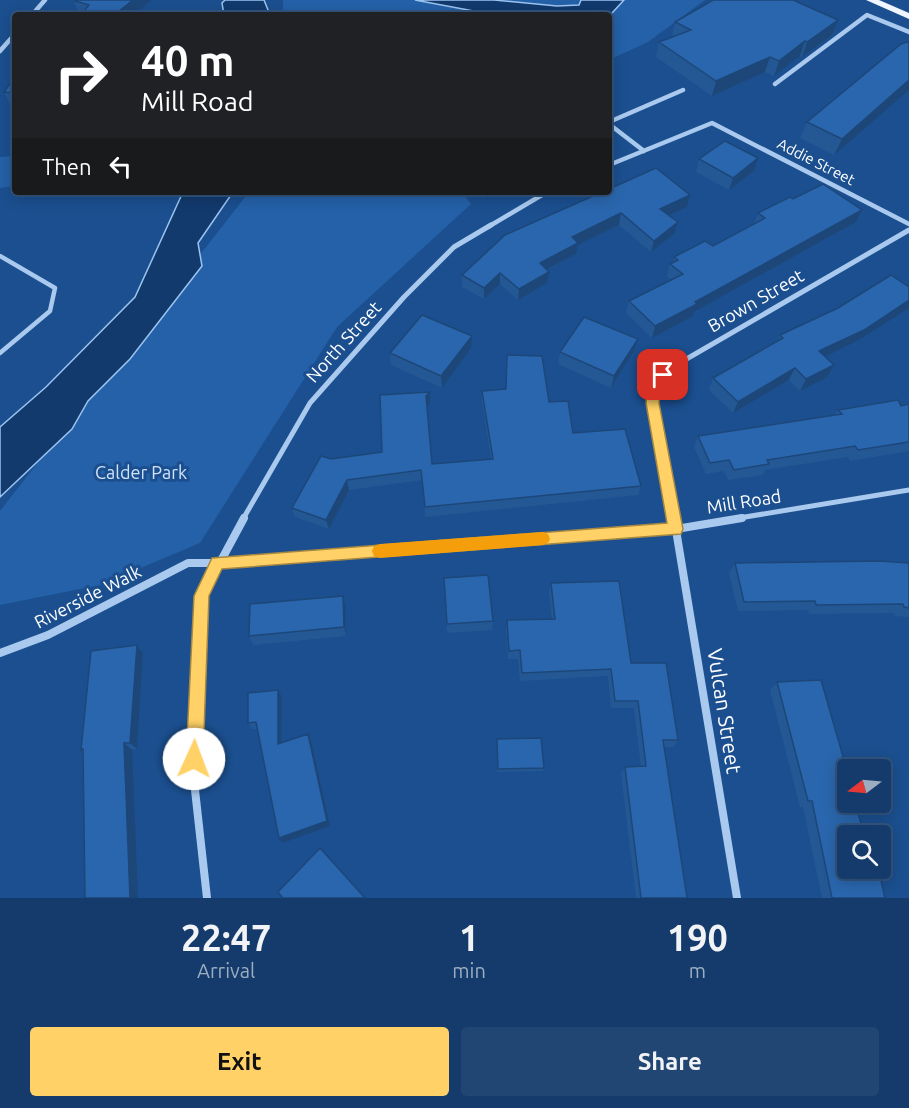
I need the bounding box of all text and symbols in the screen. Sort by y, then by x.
icon: right [42,36,120,114]
text: 40 m [141,37,235,84]
text: Mill Road [141,86,254,116]
street label: Addie Street [775,135,858,188]
icon: left [104,150,137,183]
text: Then [42,154,92,179]
street label: Brown Street [704,265,807,336]
street label: North Street [302,297,385,386]
pin [637,349,688,400]
icon: arrive [646,358,679,391]
park label: Calder Park [95,462,187,482]
street label: Mill Road [705,485,782,517]
street label: Riverside Walk [31,561,144,632]
street label: Vulcan Street [703,647,747,775]
position arrow [162,727,226,791]
north arrow [837,759,891,813]
map controls [837,759,891,879]
button: search [837,825,891,879]
text: 22:47 [181,917,271,958]
text: 1 [459,917,479,958]
text: 190 [667,917,728,958]
text: Arrival [197,959,255,982]
text: min [452,959,486,982]
text: m [689,959,706,982]
button: Exit [30,1027,449,1096]
button: Share [461,1027,879,1096]

